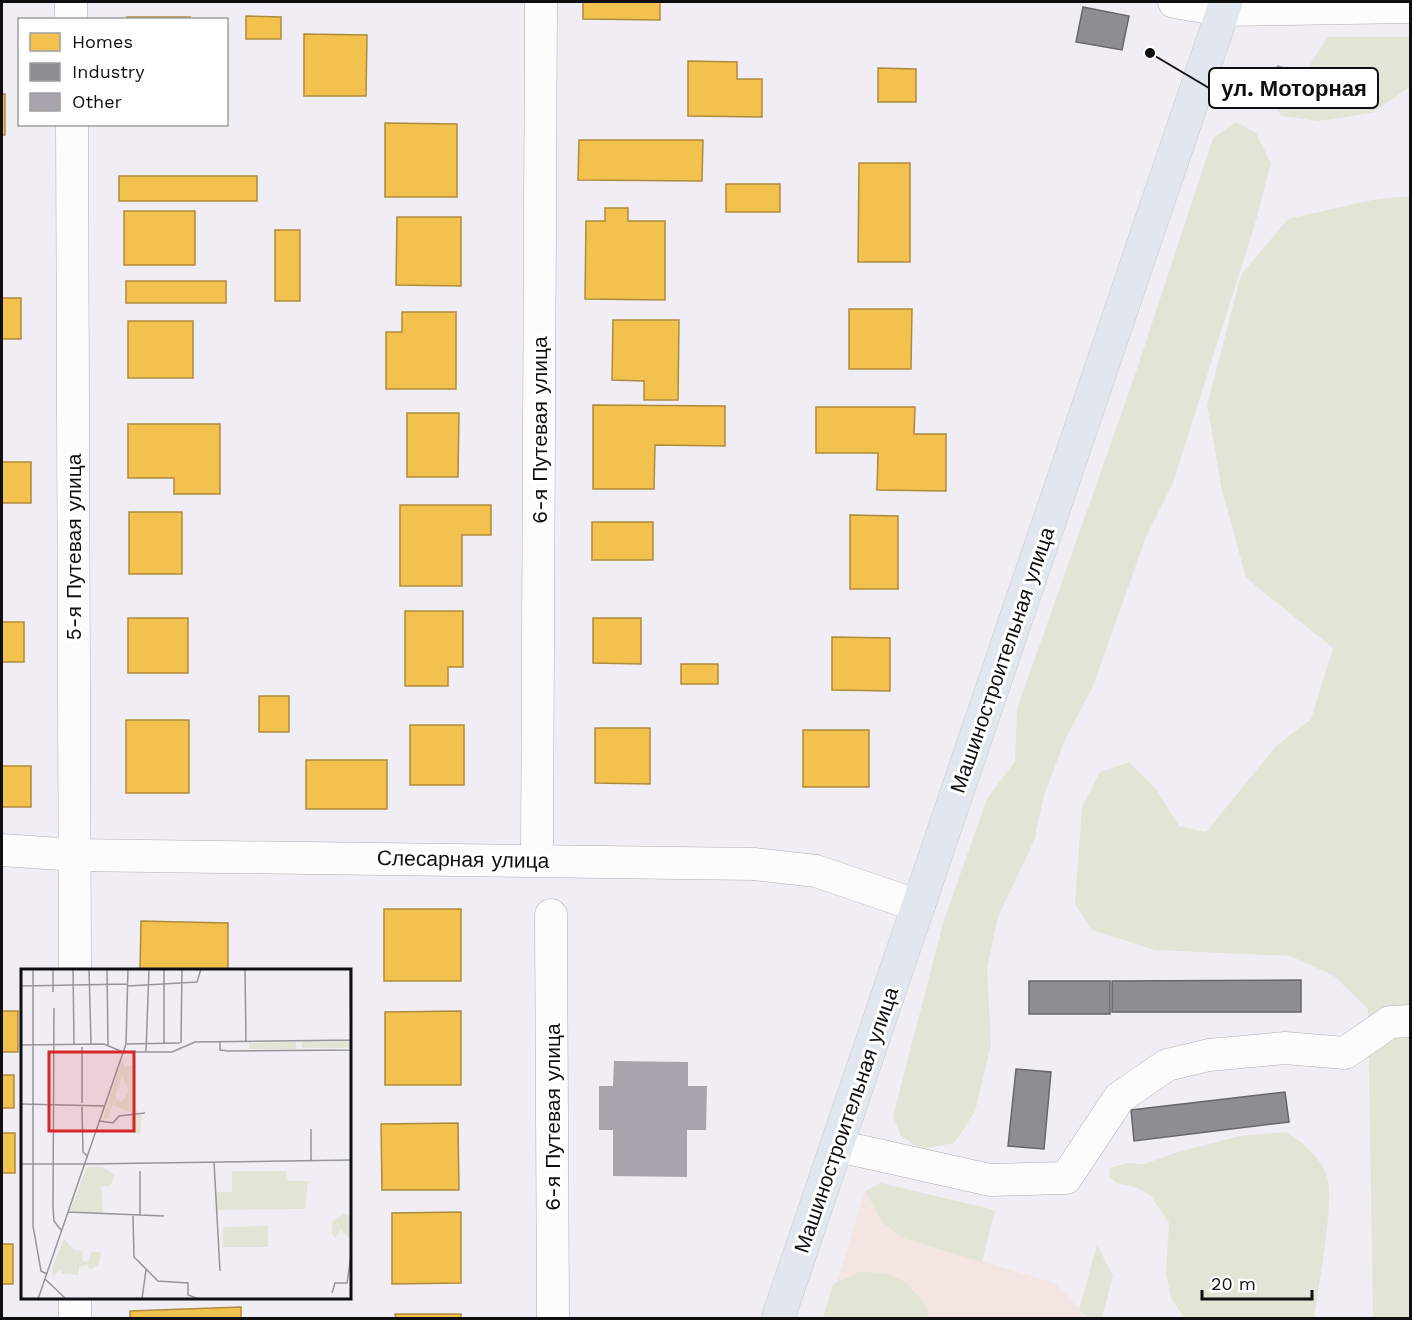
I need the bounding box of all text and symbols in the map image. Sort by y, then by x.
legend [18,18,228,126]
text: Homes [72,31,133,52]
text: Industry [72,61,145,82]
callout: ул. Моторная [1209,68,1378,108]
text: ул. Моторная [1221,76,1367,101]
text: Other [72,91,122,112]
street label: 6-я Путевая улица [527,336,552,524]
street label: 5-я Путевая улица [61,453,86,640]
street label: Машиностроительная улица [945,523,1059,796]
street label: Слесарная улица [377,845,550,873]
inset map [21,969,351,1299]
street label: Машиностроительная улица [789,983,903,1256]
street label: 6-я Путевая улица [540,1023,565,1211]
scale bar [1202,1263,1312,1301]
text: 20 m [1211,1273,1256,1294]

